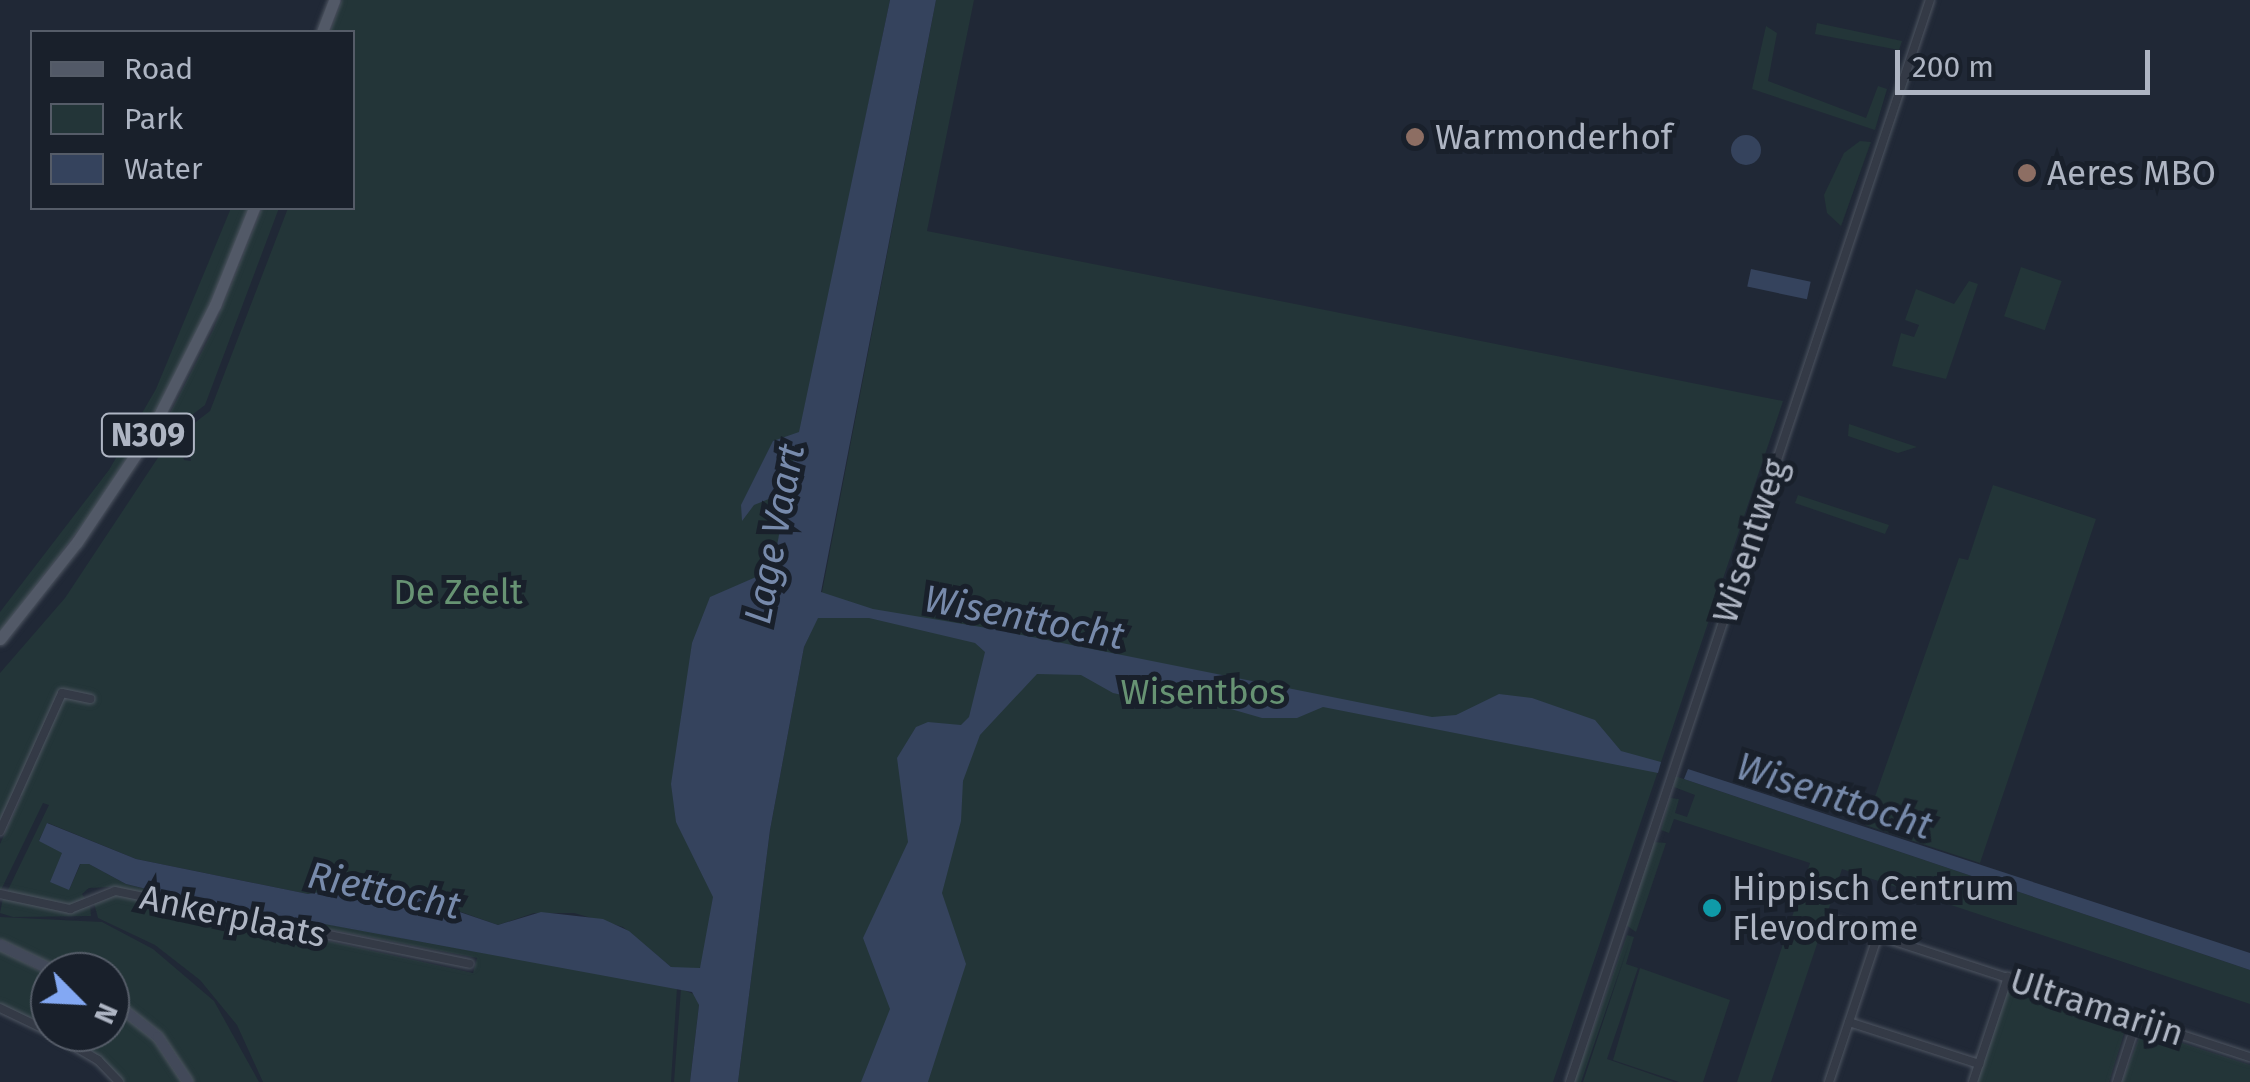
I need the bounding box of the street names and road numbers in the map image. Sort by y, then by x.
road number: N309 [100,408,196,462]
street label: Wisentweg [1704,454,1796,628]
street label: Ankerplaats [136,876,330,956]
street label: Ultramarijn [2005,959,2189,1055]

